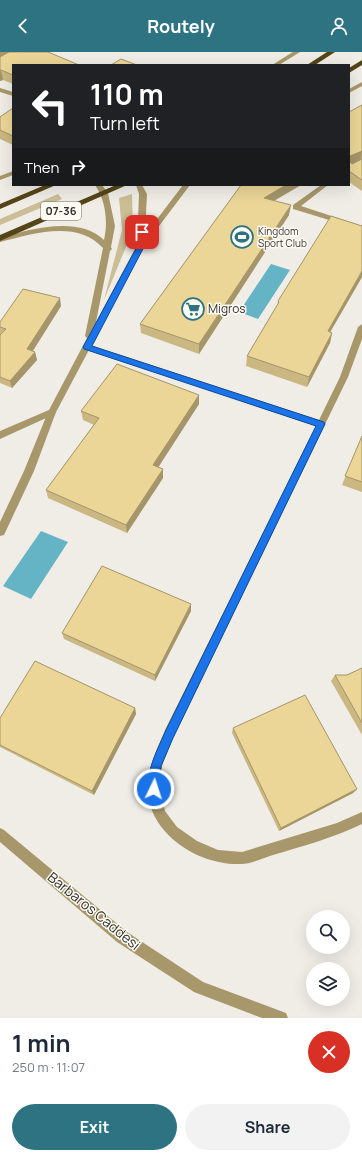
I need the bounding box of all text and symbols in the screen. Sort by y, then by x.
text: Routely [147,14,215,38]
icon: back [12,15,34,37]
icon: person [328,15,350,37]
text: 110 m [90,75,164,113]
icon: left [24,80,76,132]
text: Turn left [90,111,160,135]
icon: right [67,156,89,178]
text: Then [24,157,59,178]
road number: 07-36 [41,202,81,220]
pin [125,215,159,249]
icon: arrive [131,221,153,243]
sports icon: Kingdom Sport Club [229,224,255,250]
place label: Kingdom Sport Club [258,224,307,250]
supermarket icon: Migros [180,296,206,322]
place label: Migros [208,300,246,317]
position arrow [133,768,175,810]
street label: Barbaros Caddesi [44,867,145,954]
map controls [306,910,350,1006]
button: search [306,910,350,954]
button: layers [306,962,350,1006]
text: 1 min [12,1026,71,1059]
button: close [308,1031,350,1073]
text: 250 m · 11:07 [12,1058,85,1076]
button: Exit [12,1104,177,1150]
button: Share [185,1104,350,1150]

